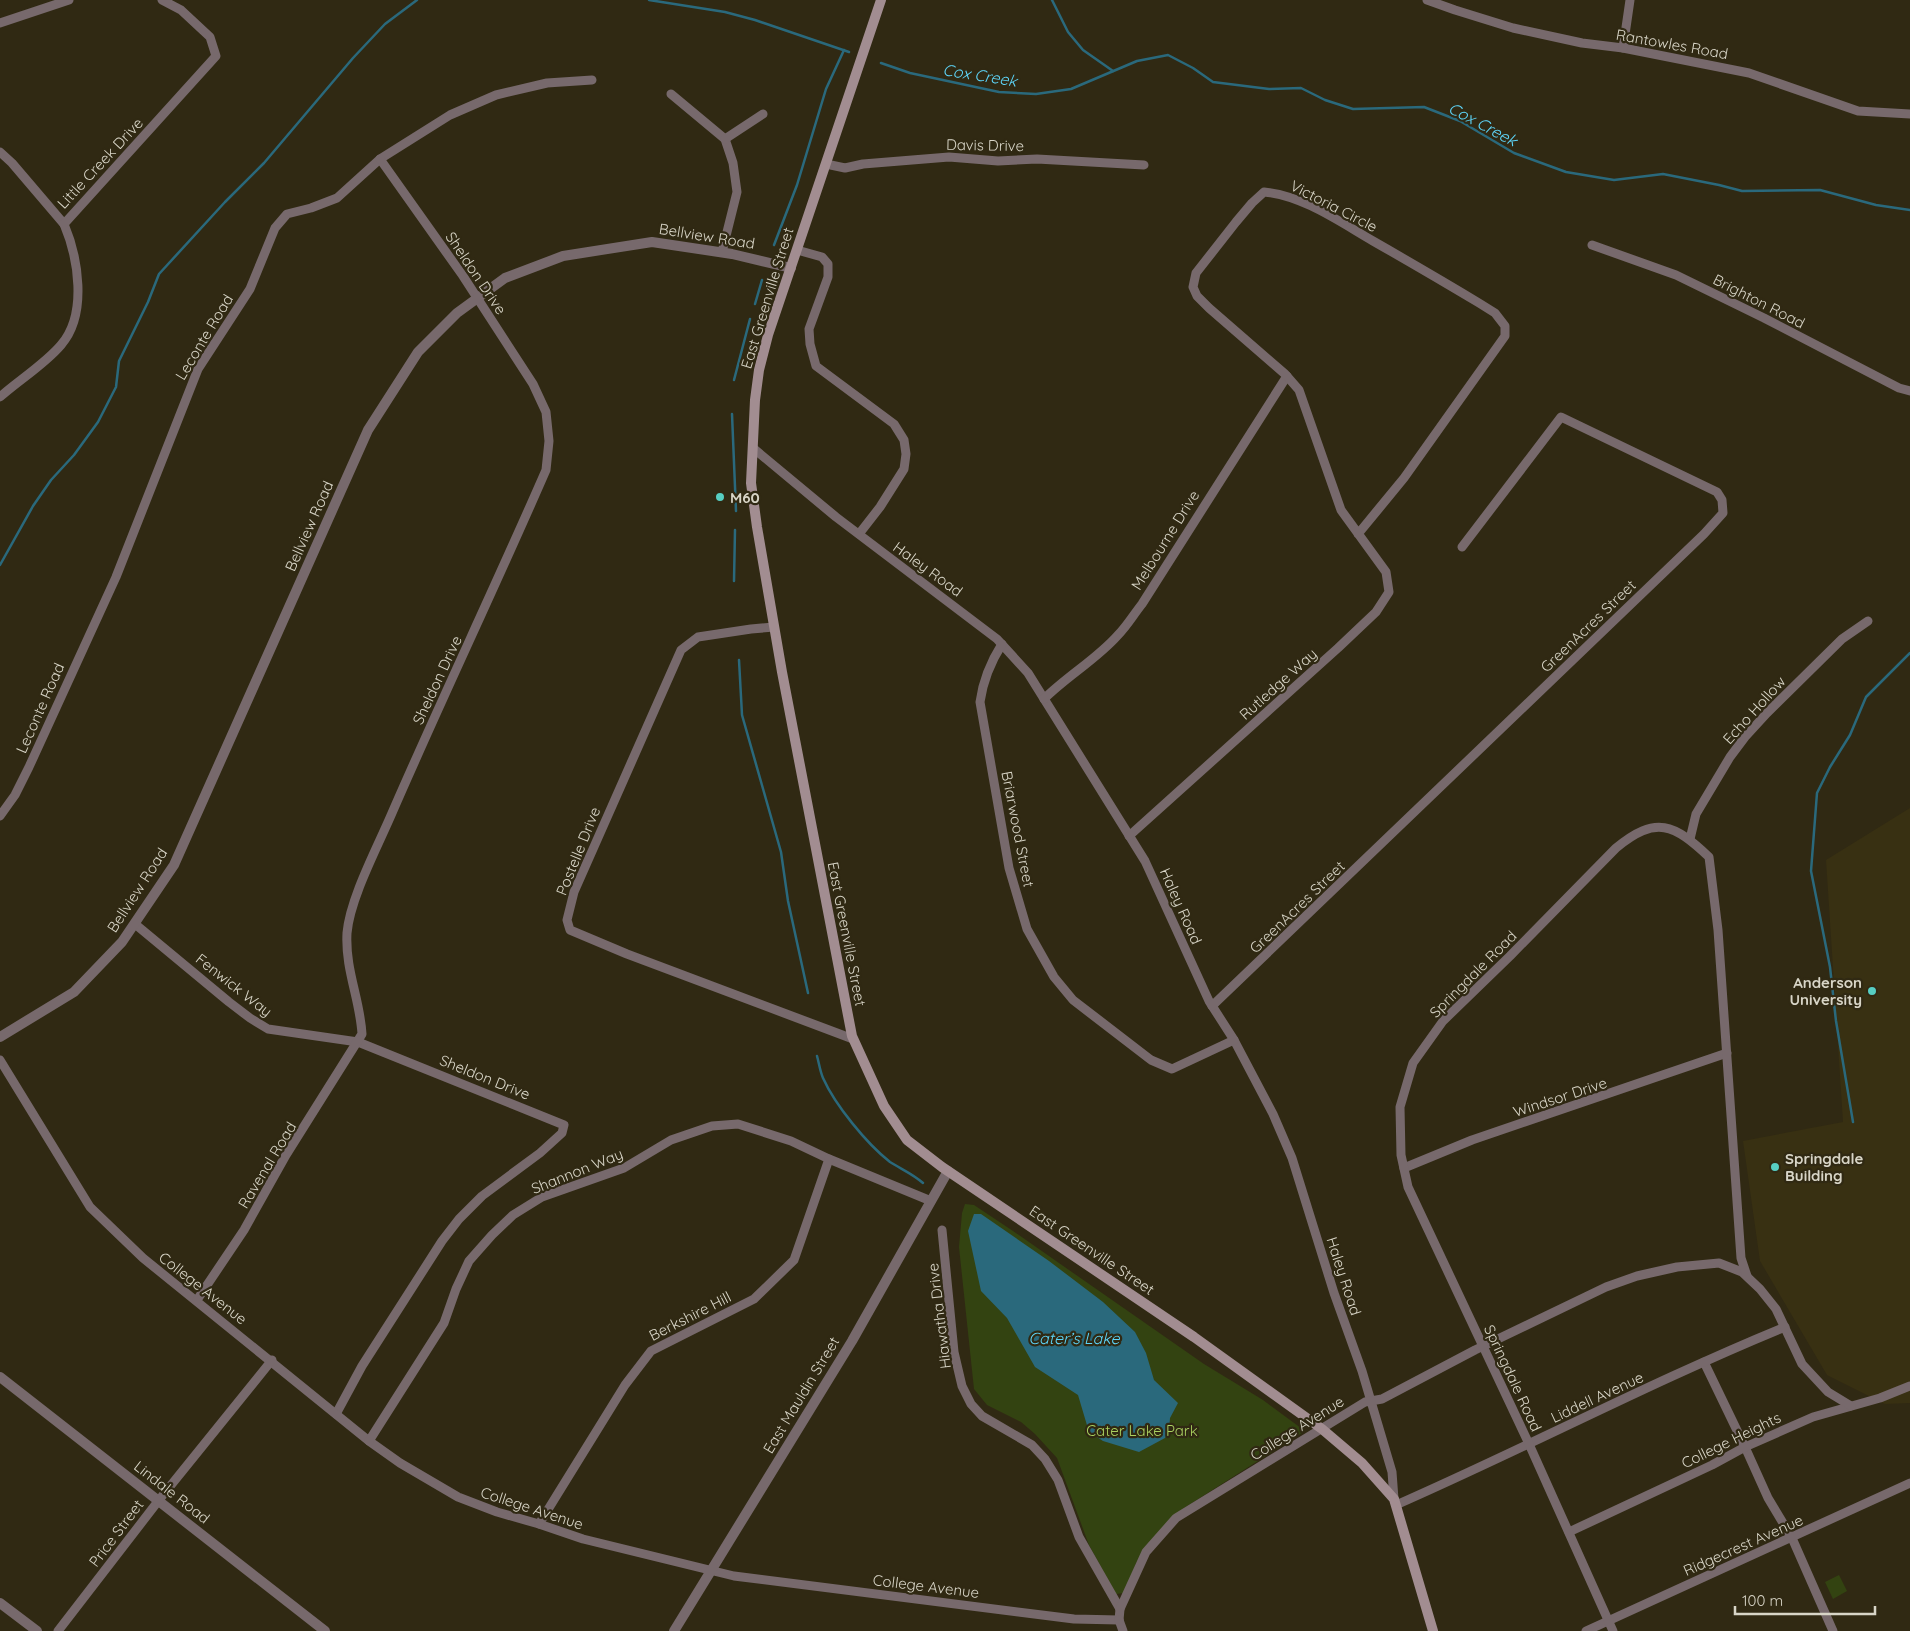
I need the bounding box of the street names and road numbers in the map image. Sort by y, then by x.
street label: Rantowles Road [1615,25,1729,63]
street label: Little Creek Drive [53,113,147,213]
street label: Davis Drive [946,135,1024,155]
street label: Victoria Circle [1287,176,1381,236]
street label: Bellview Road [658,219,756,253]
street label: East Greenville Street [736,225,798,371]
street label: Sheldon Drive [441,228,511,318]
street label: Brighton Road [1710,270,1808,332]
street label: Leconte Road [171,291,237,383]
street label: Bellview Road [281,478,337,574]
street label: Melbourne Drive [1127,487,1203,593]
street label: Haley Road [889,537,967,601]
street label: GreenAcres Street [1536,576,1640,676]
street label: Sheldon Drive [408,633,466,727]
street label: Rutledge Way [1235,644,1321,724]
street label: Leconte Road [12,660,68,756]
street label: Echo Hollow [1719,672,1789,748]
street label: Briarwood Street [997,769,1039,889]
street label: Postelle Drive [552,804,604,898]
street label: Bellview Road [103,844,171,936]
street label: GreenAcres Street [1245,857,1349,957]
street label: East Greenville Street [824,860,870,1008]
street label: Haley Road [1156,865,1206,947]
street label: Springdale Road [1425,926,1521,1022]
street label: Fenwick Way [192,949,276,1021]
street label: Sheldon Drive [437,1050,533,1104]
street label: Windsor Drive [1511,1073,1609,1121]
street label: Ravenal Road [234,1118,300,1212]
street label: Shannon Way [528,1144,626,1198]
street label: East Greenville Street [1026,1201,1158,1299]
street label: Haley Road [1322,1234,1366,1318]
street label: College Avenue [155,1248,251,1328]
street label: Hiawatha Drive [923,1262,955,1370]
street label: Berkshire Hill [646,1287,734,1345]
street label: Springdale Road [1480,1322,1546,1434]
street label: East Mauldin Street [759,1333,843,1457]
street label: Liddell Avenue [1548,1367,1646,1427]
street label: College Avenue [1247,1392,1347,1464]
street label: College Heights [1678,1408,1784,1472]
street label: Lindale Road [130,1456,214,1528]
street label: College Avenue [478,1482,586,1534]
street label: Price Street [85,1496,147,1570]
street label: Ridgecrest Avenue [1680,1510,1806,1580]
street label: College Avenue [872,1570,980,1602]

